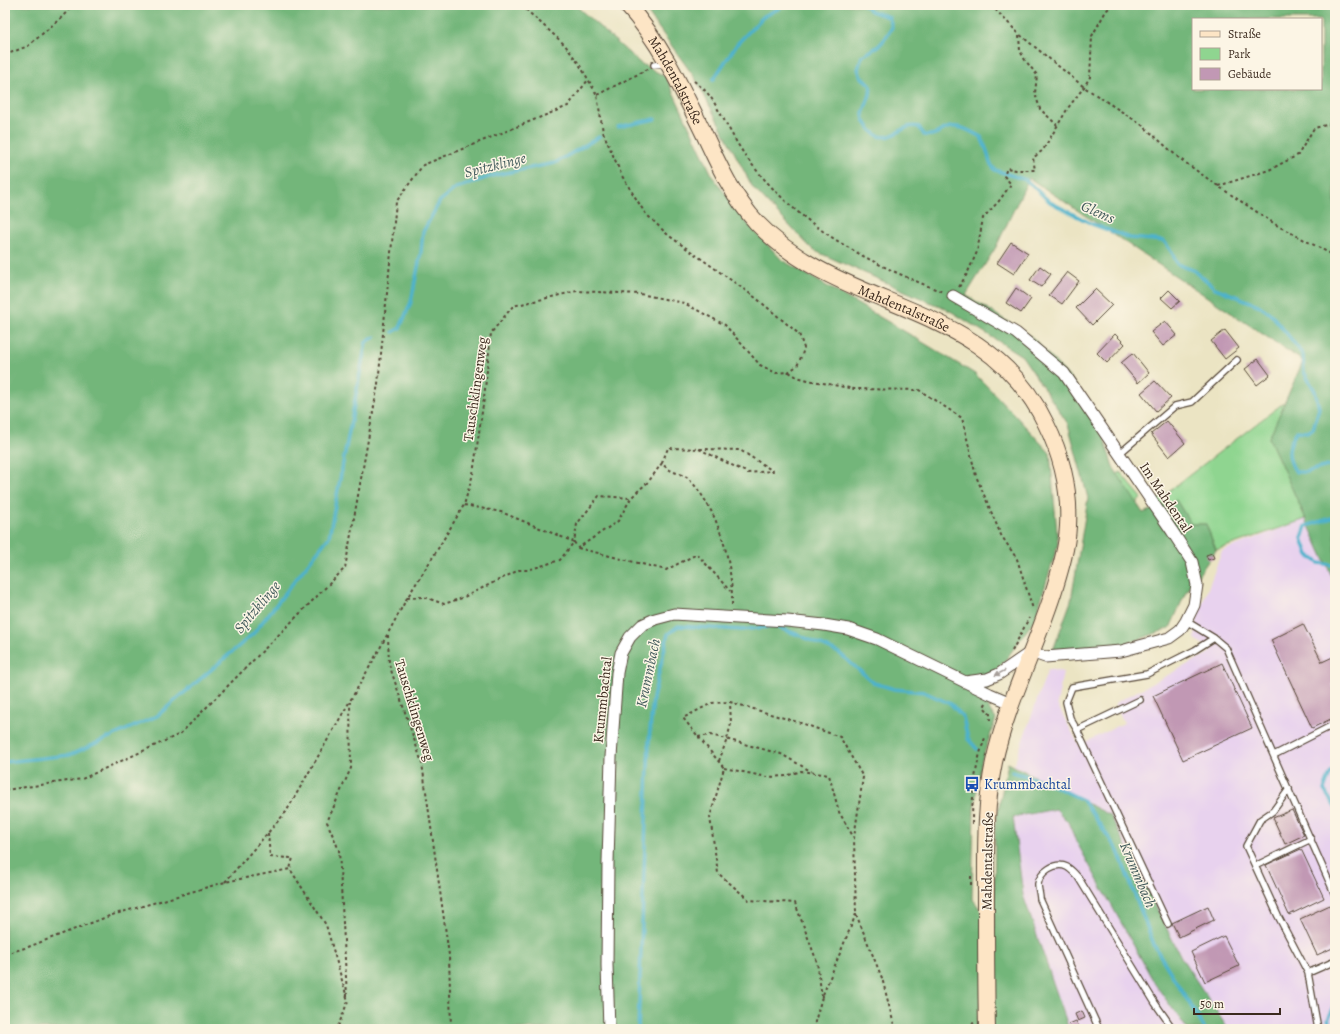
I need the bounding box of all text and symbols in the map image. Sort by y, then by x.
legend [1192,18,1322,90]
text: Straße [1228,26,1261,42]
street label: Mahdentalstraße [644,32,707,128]
text: Park [1228,46,1251,62]
text: Gebäude [1228,66,1271,82]
water label: Spitzklinge [462,148,528,182]
water label: Glems [1078,196,1118,228]
street label: Mahdentalstraße [855,280,953,337]
street label: Tauschklingenweg [459,335,492,443]
street label: Im Mahdental [1135,458,1196,537]
water label: Spitzklinge [229,576,285,637]
water label: Krummbach [631,637,665,709]
street label: Krummbachtal [589,655,617,744]
street label: Tauschklingenweg [390,657,439,763]
one-way arrow [994,670,1006,676]
bus stop icon: Krummbachtal [963,775,981,793]
place label: Krummbachtal [984,775,1071,794]
street label: Mahdentalstraße [977,812,998,910]
water label: Krummbach [1115,839,1161,911]
scale bar [1194,990,1280,1016]
text: 50 m [1200,996,1224,1012]

